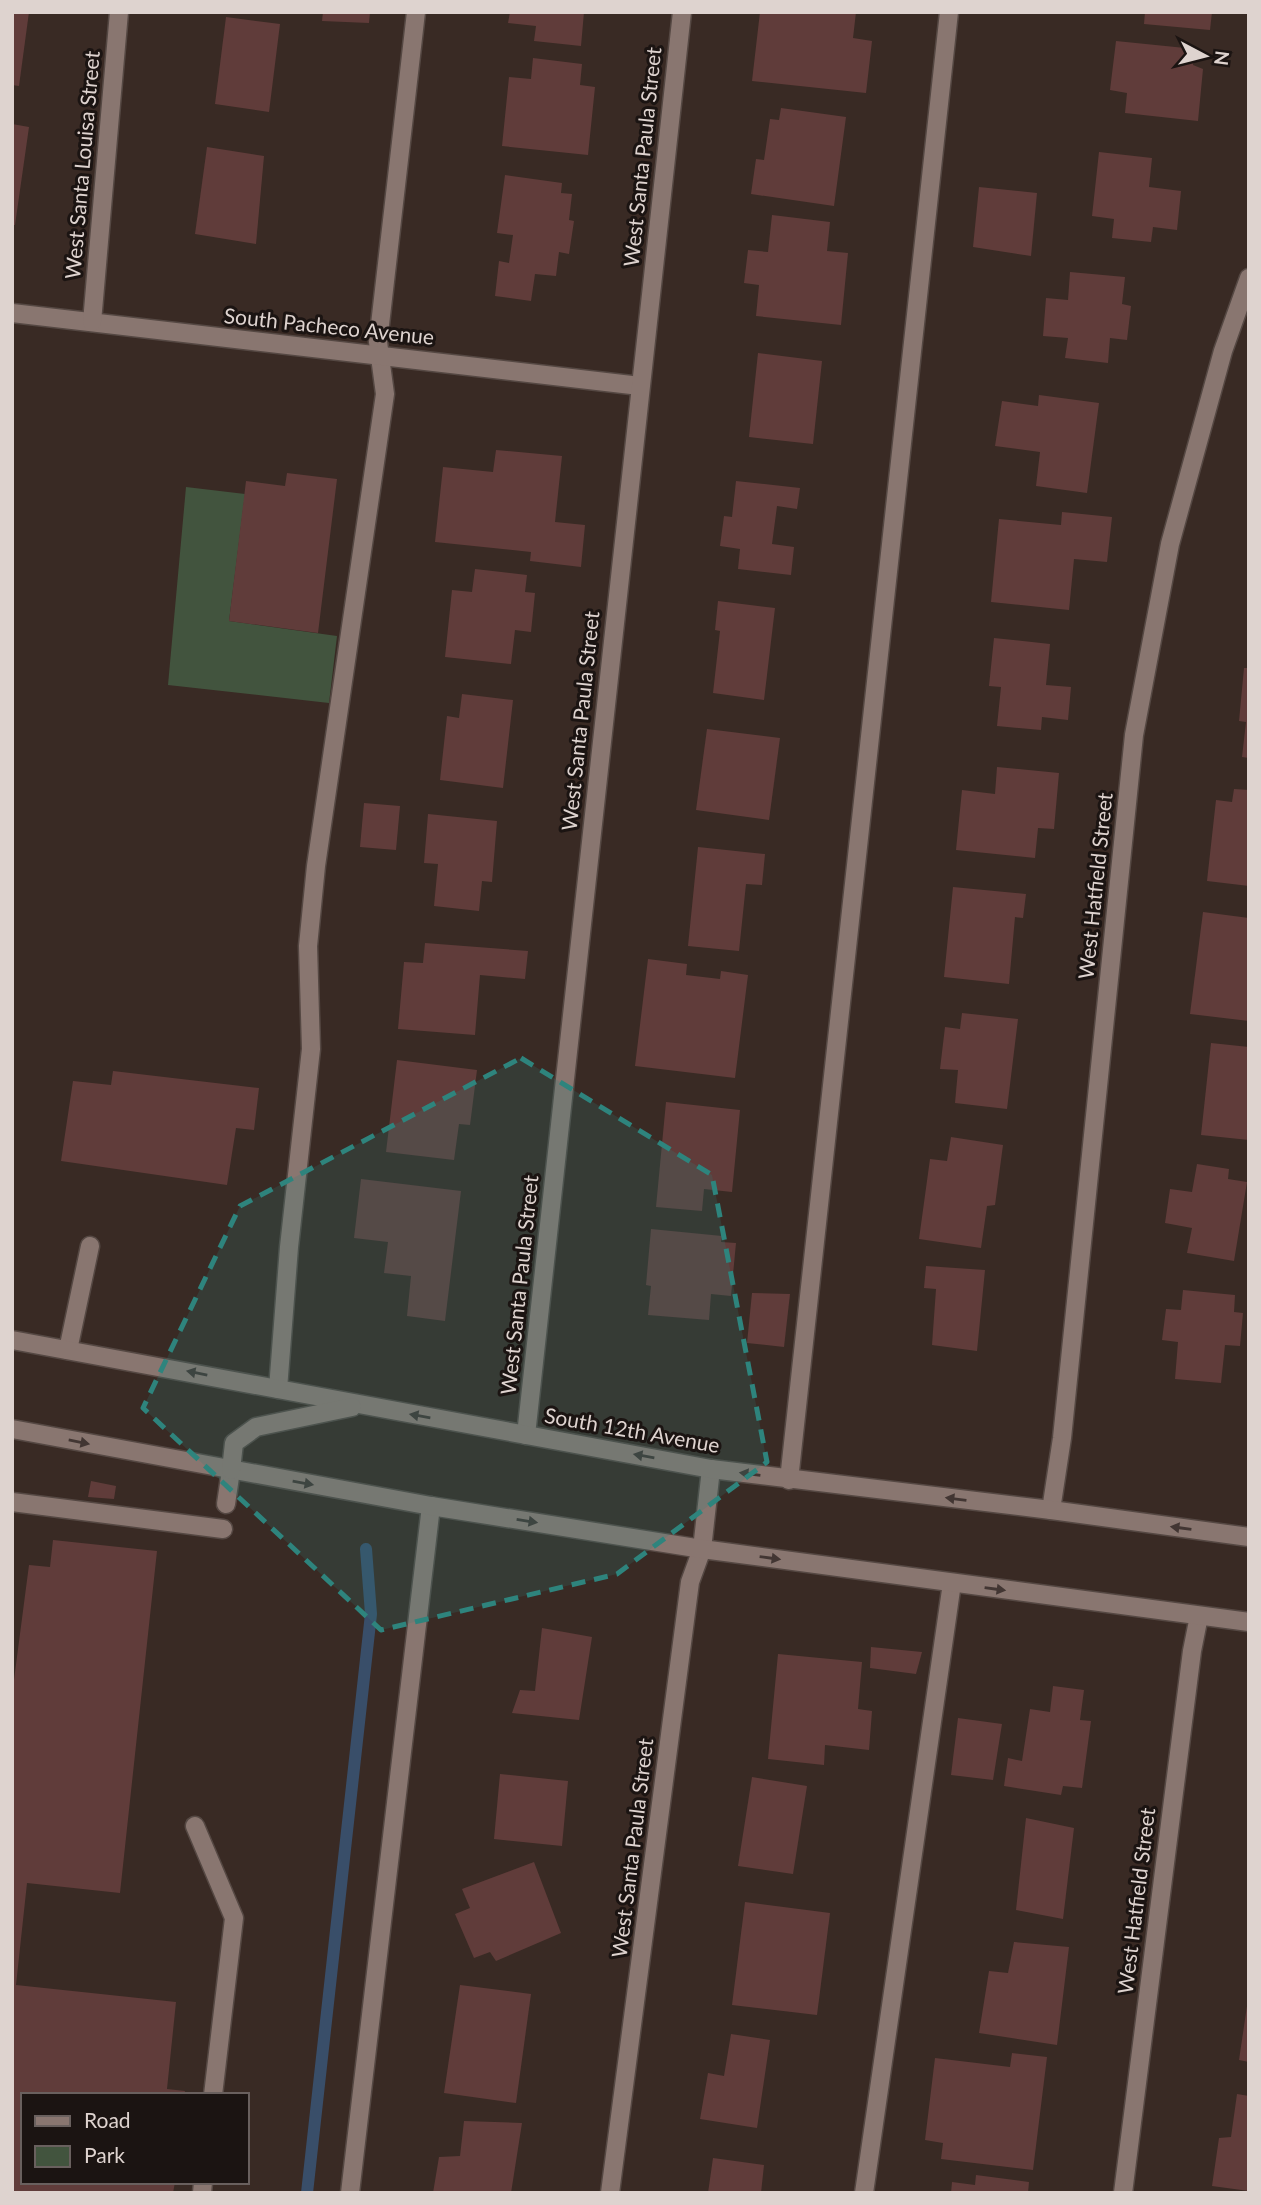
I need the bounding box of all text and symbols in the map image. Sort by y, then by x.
north arrow [1170,21,1240,91]
street label: West Santa Paula Street [618,45,666,268]
street label: West Santa Louisa Street [59,49,104,280]
text: N [1210,49,1235,67]
street label: South Pacheco Avenue [223,302,435,349]
street label: West Santa Paula Street [556,609,604,832]
street label: West Hatfield Street [1072,791,1117,980]
street label: West Santa Paula Street [495,1173,543,1396]
one-way arrow [186,1367,208,1378]
street label: South 12th Avenue [543,1402,722,1457]
one-way arrow [409,1410,431,1421]
one-way arrow [68,1437,90,1448]
one-way arrow [633,1451,655,1462]
one-way arrow [739,1469,761,1480]
one-way arrow [292,1478,314,1489]
one-way arrow [944,1493,966,1504]
one-way arrow [517,1516,539,1527]
one-way arrow [1170,1522,1192,1533]
one-way arrow [759,1553,781,1564]
one-way arrow [984,1584,1006,1595]
street label: West Santa Paula Street [606,1736,657,1959]
street label: West Hatfield Street [1112,1806,1159,1995]
legend [21,2093,248,2184]
text: Road [84,2107,131,2132]
text: Park [84,2142,125,2167]

